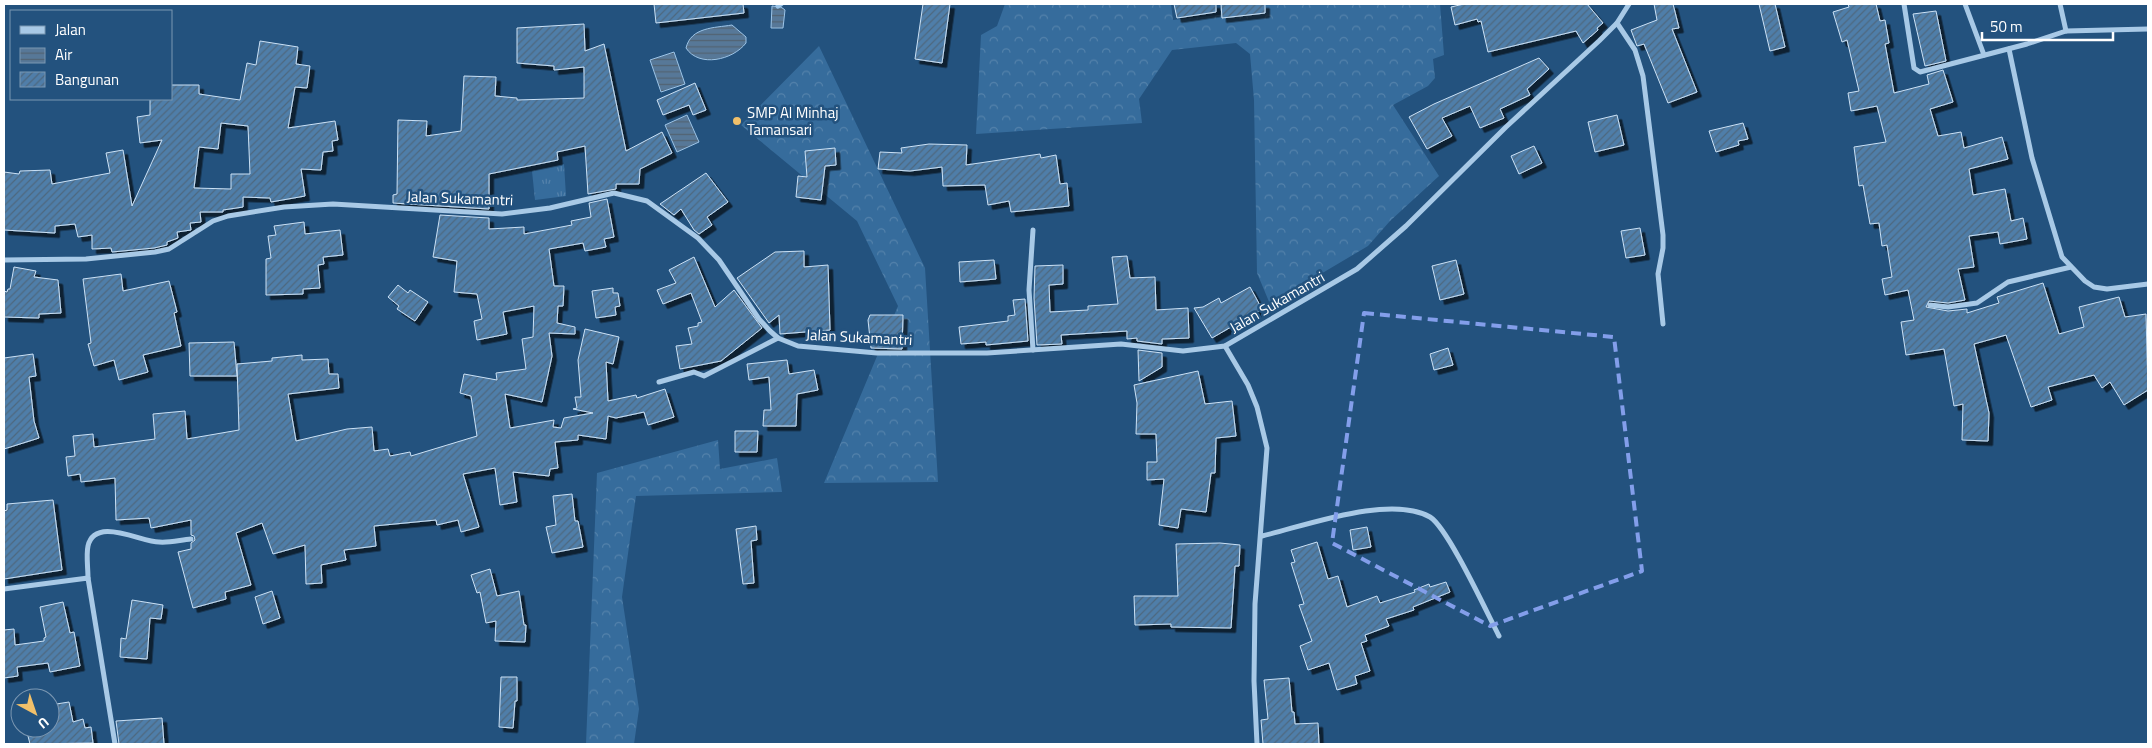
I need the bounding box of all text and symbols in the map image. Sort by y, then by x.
legend [10,10,172,100]
scale bar [1982,10,2113,42]
text: 50 m [1990,15,2023,38]
text: Jalan [55,18,86,41]
text: Air [55,43,72,66]
text: Bangunan [55,68,119,91]
place label: SMP Al Minhaj Tamansari [747,101,838,141]
marker: SMP Al Minhaj Tamansari [731,115,743,127]
street label: Jalan Sukamantri [406,185,514,211]
street label: Jalan Sukamantri [1225,265,1329,339]
street label: Jalan Sukamantri [805,323,913,351]
north arrow [10,688,60,738]
text: U [33,712,54,734]

